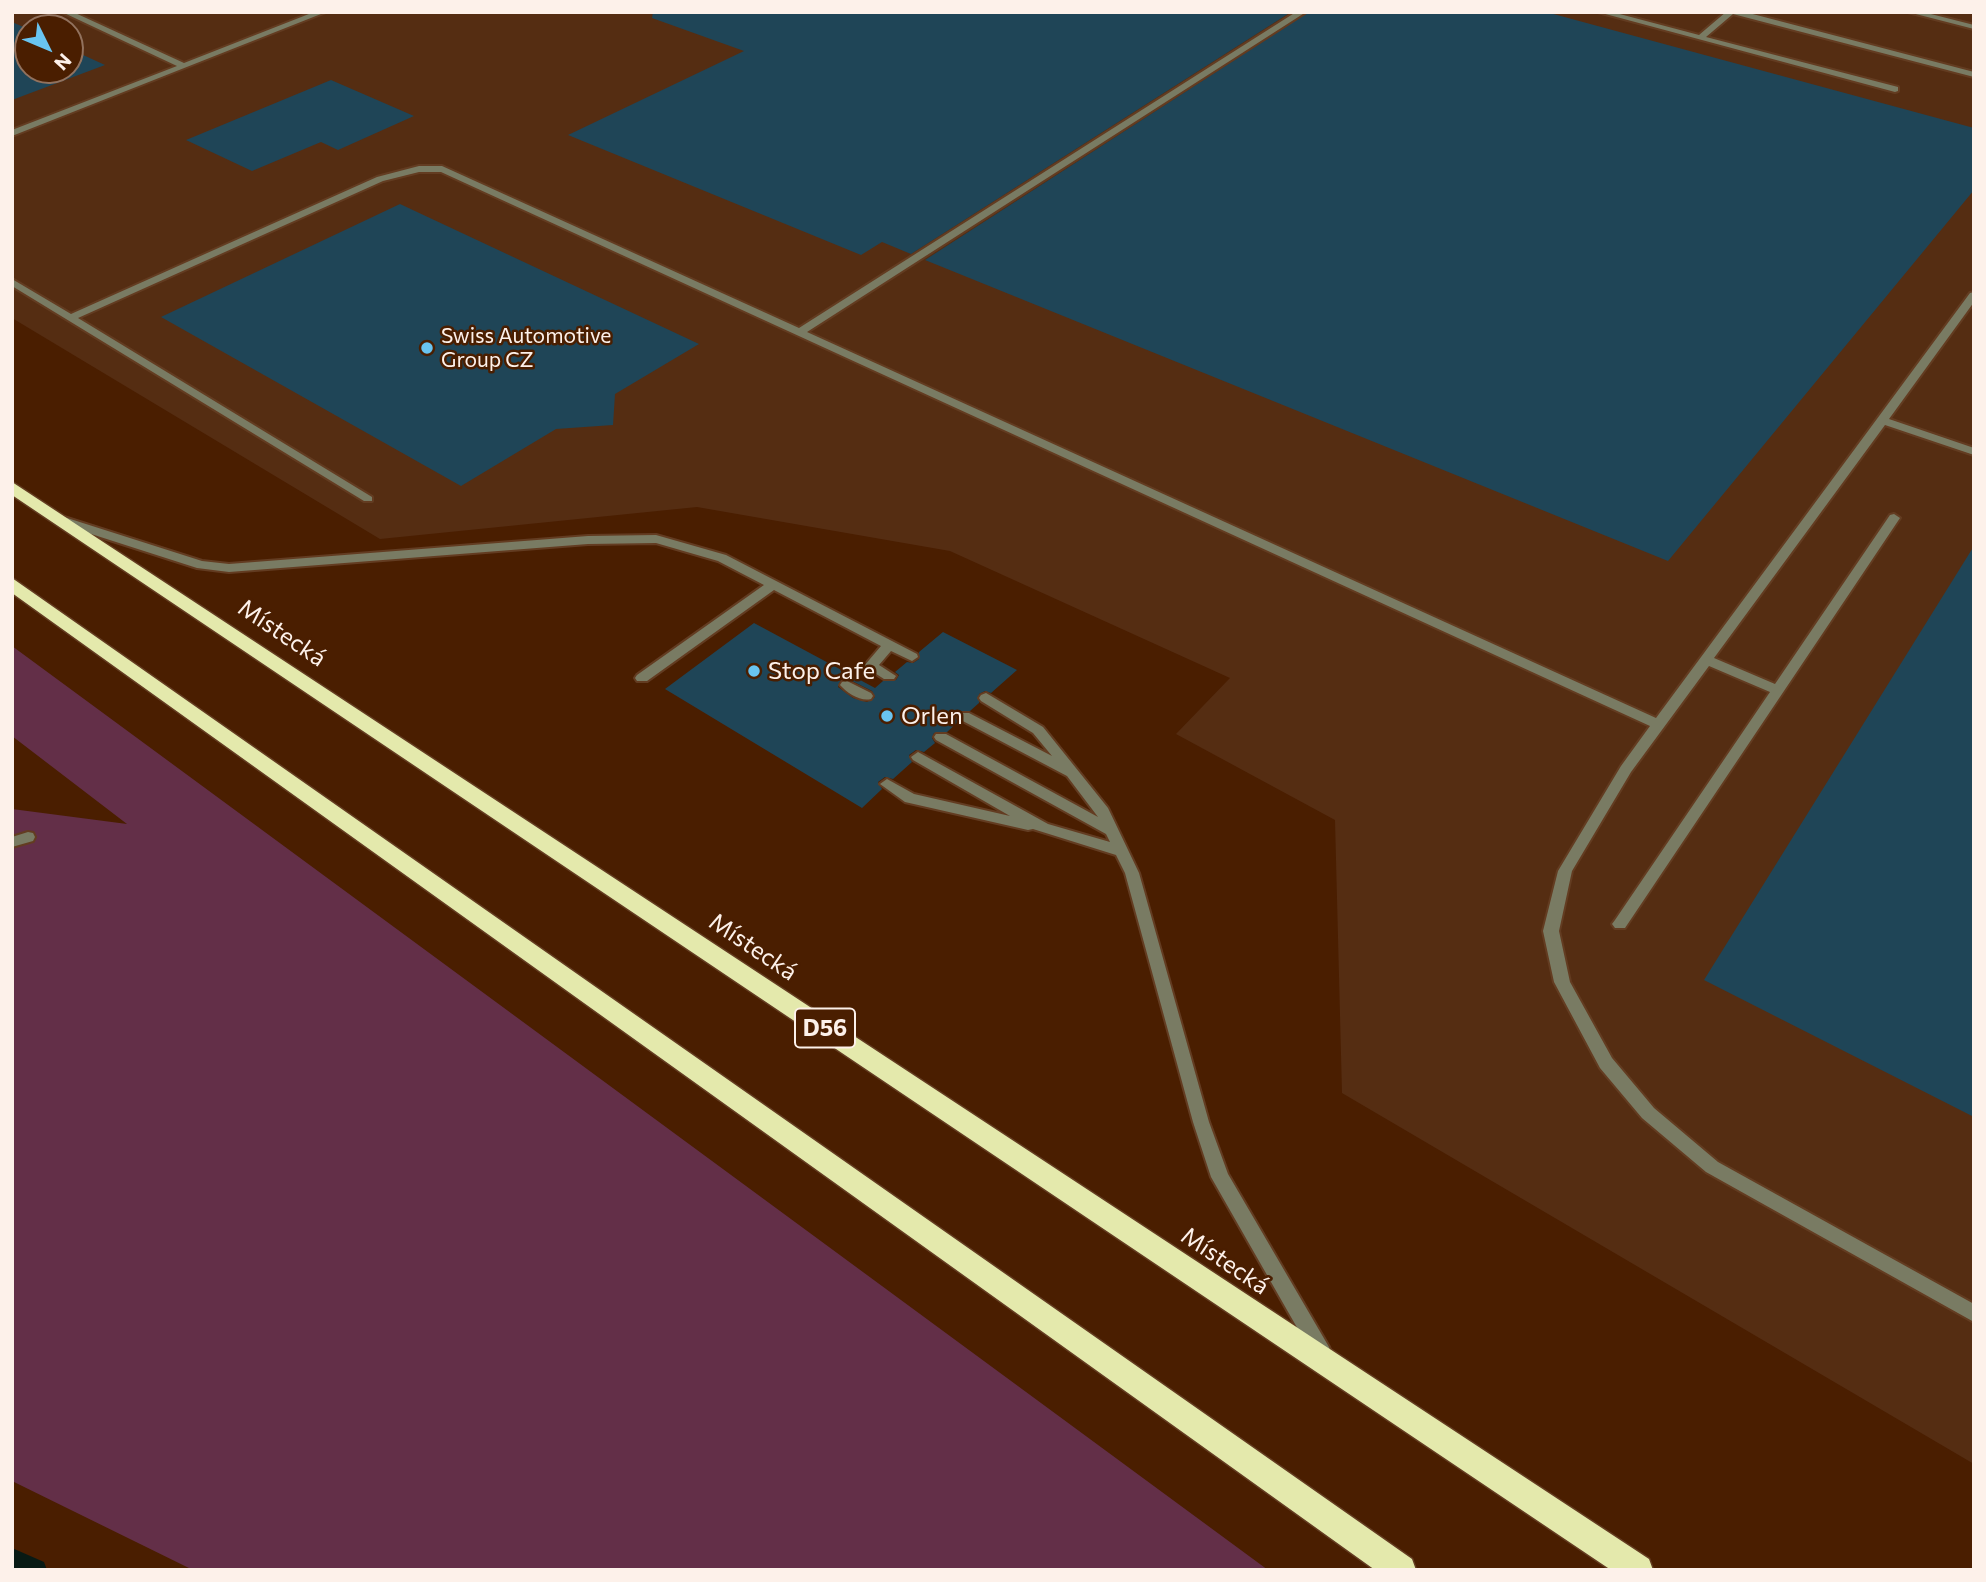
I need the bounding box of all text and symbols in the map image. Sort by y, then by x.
north arrow [14,14,84,84]
text: N [50,49,77,75]
place label: Swiss Automotive Group CZ [441,323,611,373]
marker: Swiss Automotive Group CZ [419,340,435,356]
street label: Místecká [233,593,331,673]
place label: Stop Cafe [768,657,875,685]
marker: Stop Cafe [746,663,762,679]
place label: Orlen [901,702,963,730]
marker: Orlen [879,708,895,724]
street label: Místecká [704,907,802,987]
road number: D56 [795,1009,855,1048]
street label: Místecká [1176,1221,1274,1301]

